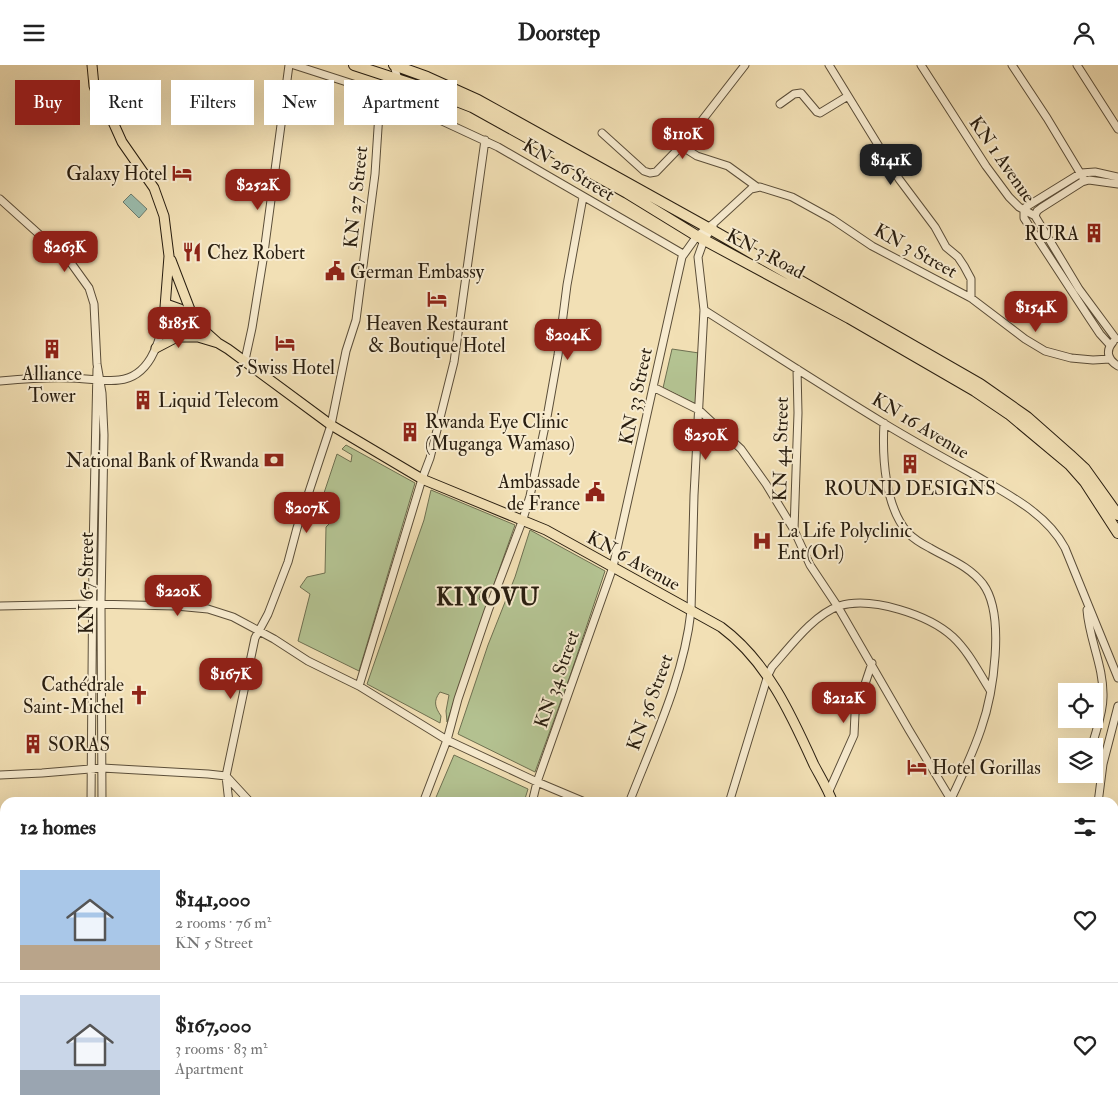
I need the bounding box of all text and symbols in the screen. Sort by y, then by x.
icon: menu [20,19,48,47]
text: Doorstep [518,19,600,47]
icon: person [1070,19,1098,47]
chip: Buy [15,80,80,125]
chip: Rent [90,80,161,125]
chip: Filters [171,80,254,125]
chip: New [264,80,334,125]
chip: Apartment [344,80,457,125]
street label: KN 1 Avenue [964,112,1041,207]
pin: $110K [648,117,718,160]
text: $110K [663,124,703,144]
street label: KN 26 Street [518,133,619,207]
pin: $141K [856,143,926,186]
street label: KN 27 Street [339,145,373,249]
text: $141K [871,150,911,170]
place label: Galaxy Hotel [66,162,167,186]
hotel icon: Galaxy Hotel [171,162,193,184]
pin: $252K [223,169,293,211]
text: $252K [236,175,280,195]
street label: KN 3 Street [870,218,961,284]
place label: RURA [1024,222,1079,246]
building icon: RURA [1083,222,1105,244]
street label: KN 3 Road [722,223,809,285]
pin: $263K [30,231,100,273]
text: $263K [44,237,86,257]
restaurant icon: Chez Robert [181,241,203,263]
place label: Chez Robert [207,241,305,265]
public building icon: German Embassy [324,260,346,282]
place label: German Embassy [350,260,485,284]
hotel icon: Heaven Restaurant & Boutique Hotel [426,288,448,310]
pin: $154K [1001,291,1071,333]
text: $154K [1015,297,1057,317]
pin: $185K [144,307,214,349]
place label: Heaven Restaurant & Boutique Hotel [365,312,509,358]
text: $185K [159,313,199,333]
pin: $204K [533,319,603,361]
text: $204K [545,325,591,345]
hotel icon: 5 Swiss Hotel [274,332,296,354]
building icon: Alliance Tower [41,338,63,360]
street label: KN 33 Street [614,345,658,447]
place label: 5 Swiss Hotel [235,356,335,380]
place label: Alliance Tower [21,362,82,408]
street label: KN 16 Avenue [867,387,974,464]
building icon: Liquid Telecom [132,389,154,411]
place label: Liquid Telecom [158,389,279,413]
street label: KN 44 Street [768,397,794,502]
place label: Rwanda Eye Clinic (Muganga Wamaso) [425,410,575,456]
pin: $250K [671,419,741,461]
building icon: Rwanda Eye Clinic (Muganga Wamaso) [399,421,421,443]
text: $250K [684,425,728,445]
place label: National Bank of Rwanda [66,449,259,473]
bank icon: National Bank of Rwanda [263,449,285,471]
building icon: ROUND DESIGNS [899,453,921,475]
place label: Ambassade de France [497,470,580,516]
place label: ROUND DESIGNS [824,477,996,501]
public building icon: Ambassade de France [584,481,606,503]
pin: $207K [272,491,342,534]
text: $207K [285,498,329,518]
place label: La Life Polyclinic Ent(Orl) [777,519,912,565]
street label: KN 6 Avenue [583,525,684,596]
hospital icon: La Life Polyclinic Ent(Orl) [751,530,773,552]
street label: KN 67 Street [75,532,99,634]
pin: $220K [143,575,213,617]
text: $220K [156,581,200,601]
district label: KIYOVU [436,582,540,613]
street label: KN 34 Street [529,627,585,731]
street label: KN 36 Street [621,651,678,754]
pin: $167K [196,657,266,700]
text: $167K [210,664,252,684]
place label: Cathédrale Saint-Michel [23,673,124,719]
pin: $212K [809,681,879,724]
map controls [1058,683,1103,783]
button: locate [1058,683,1103,728]
church icon: Cathédrale Saint-Michel [128,684,150,706]
text: $212K [823,688,865,708]
building icon: SORAS [22,733,44,755]
place label: SORAS [48,733,110,757]
button: layers [1058,738,1103,783]
hotel icon: Hotel Gorillas [906,756,928,778]
place label: Hotel Gorillas [932,756,1041,780]
icon: filters [1071,813,1099,841]
text: 12 homes [20,814,96,841]
text: $141,000 [175,886,251,913]
icon: home [60,890,120,950]
icon: heart [1071,906,1099,934]
text: 2 rooms · 76 m² [175,913,271,933]
text: KN 5 Street [175,933,253,953]
text: $167,000 [175,1012,251,1039]
icon: home [60,1015,120,1075]
icon: heart [1071,1031,1099,1059]
text: 3 rooms · 83 m² [175,1039,268,1059]
text: Apartment [175,1059,243,1079]

